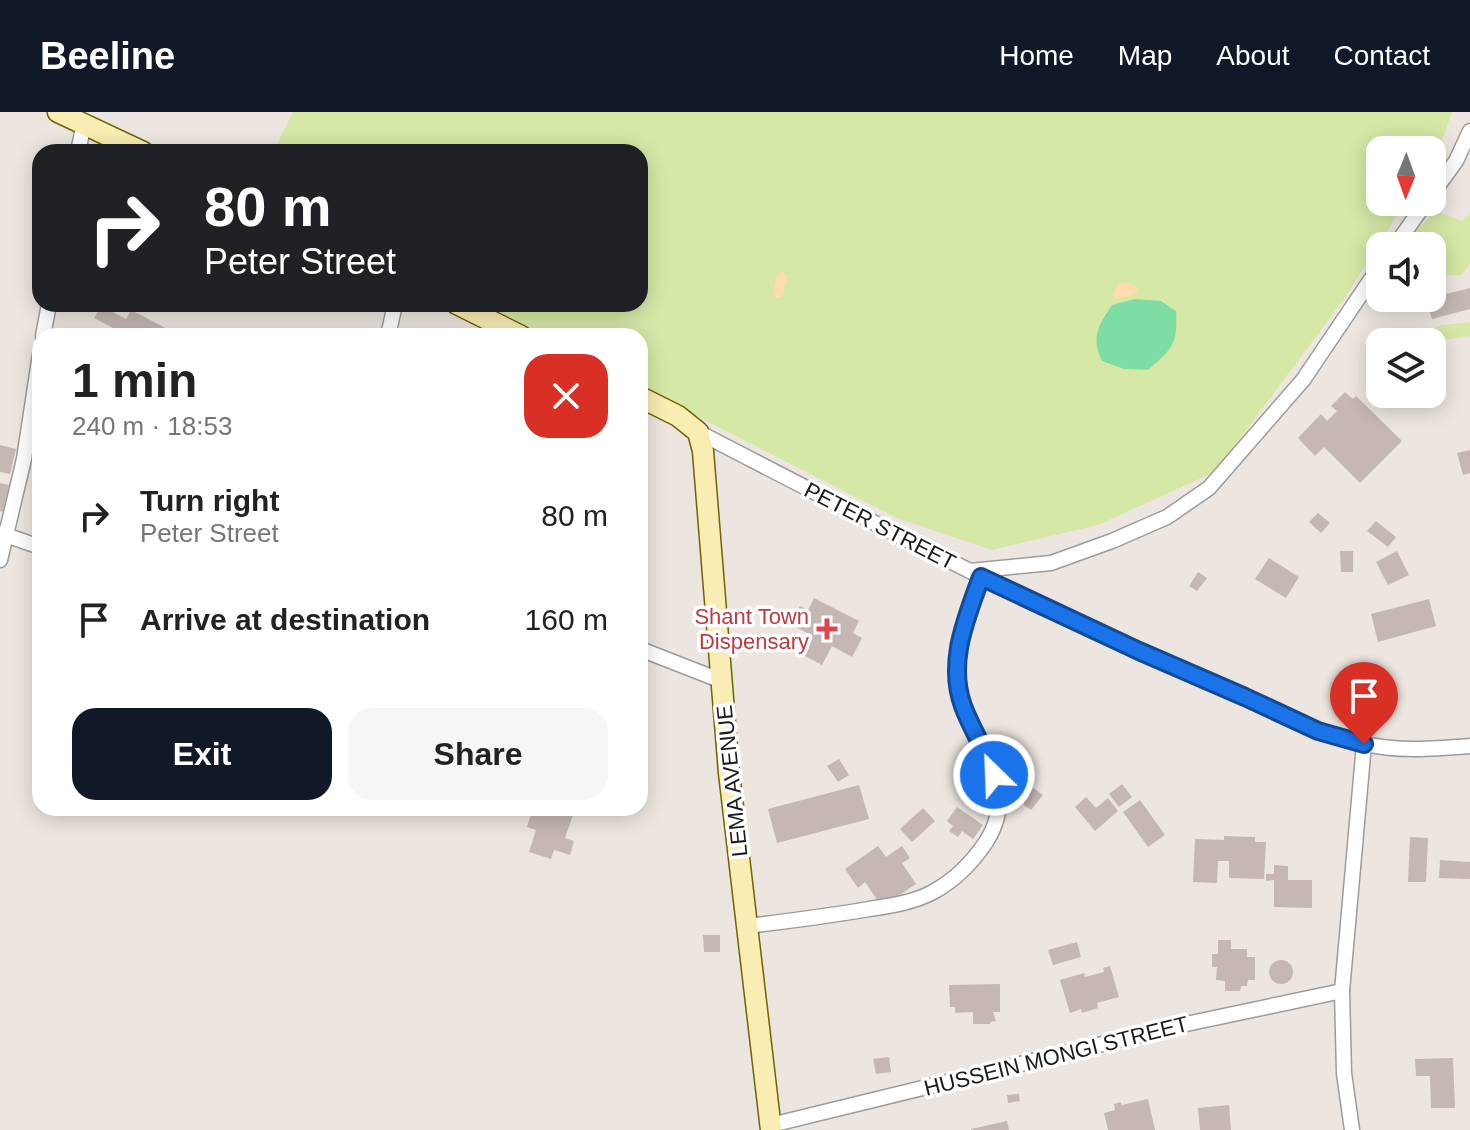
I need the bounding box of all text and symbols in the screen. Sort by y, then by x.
text: Beeline [40,35,175,77]
text: Home [999,40,1074,71]
text: Map [1118,40,1172,71]
text: About [1216,40,1290,71]
text: Contact [1334,40,1430,71]
north arrow [1366,136,1446,216]
map controls [1366,136,1446,408]
text: 80 m [204,175,332,238]
icon: right [72,176,176,280]
button: sound [1366,232,1446,312]
text: Peter Street [204,241,396,282]
button: layers [1366,328,1446,408]
text: 1 min [72,354,197,407]
button: close [524,354,608,438]
text: 240 m · 18:53 [72,411,232,441]
street label: PETER STREET [800,477,960,575]
text: Turn right [140,484,279,517]
icon: right [72,494,116,538]
text: 80 m [541,499,608,532]
text: Peter Street [140,518,279,548]
icon: arrive [72,598,116,642]
text: Arrive at destination [140,603,430,636]
text: 160 m [525,603,608,636]
place label: Shant Town Dispensary [694,604,809,654]
marker: Shant Town Dispensary [816,618,838,640]
pin [1330,662,1398,744]
icon: arrive [1342,674,1386,718]
street label: LEMA AVENUE [712,704,752,858]
button: Exit [72,708,332,800]
button: Share [348,708,608,800]
position arrow [952,733,1036,817]
street label: HUSSEIN MONGI STREET [921,1011,1191,1101]

